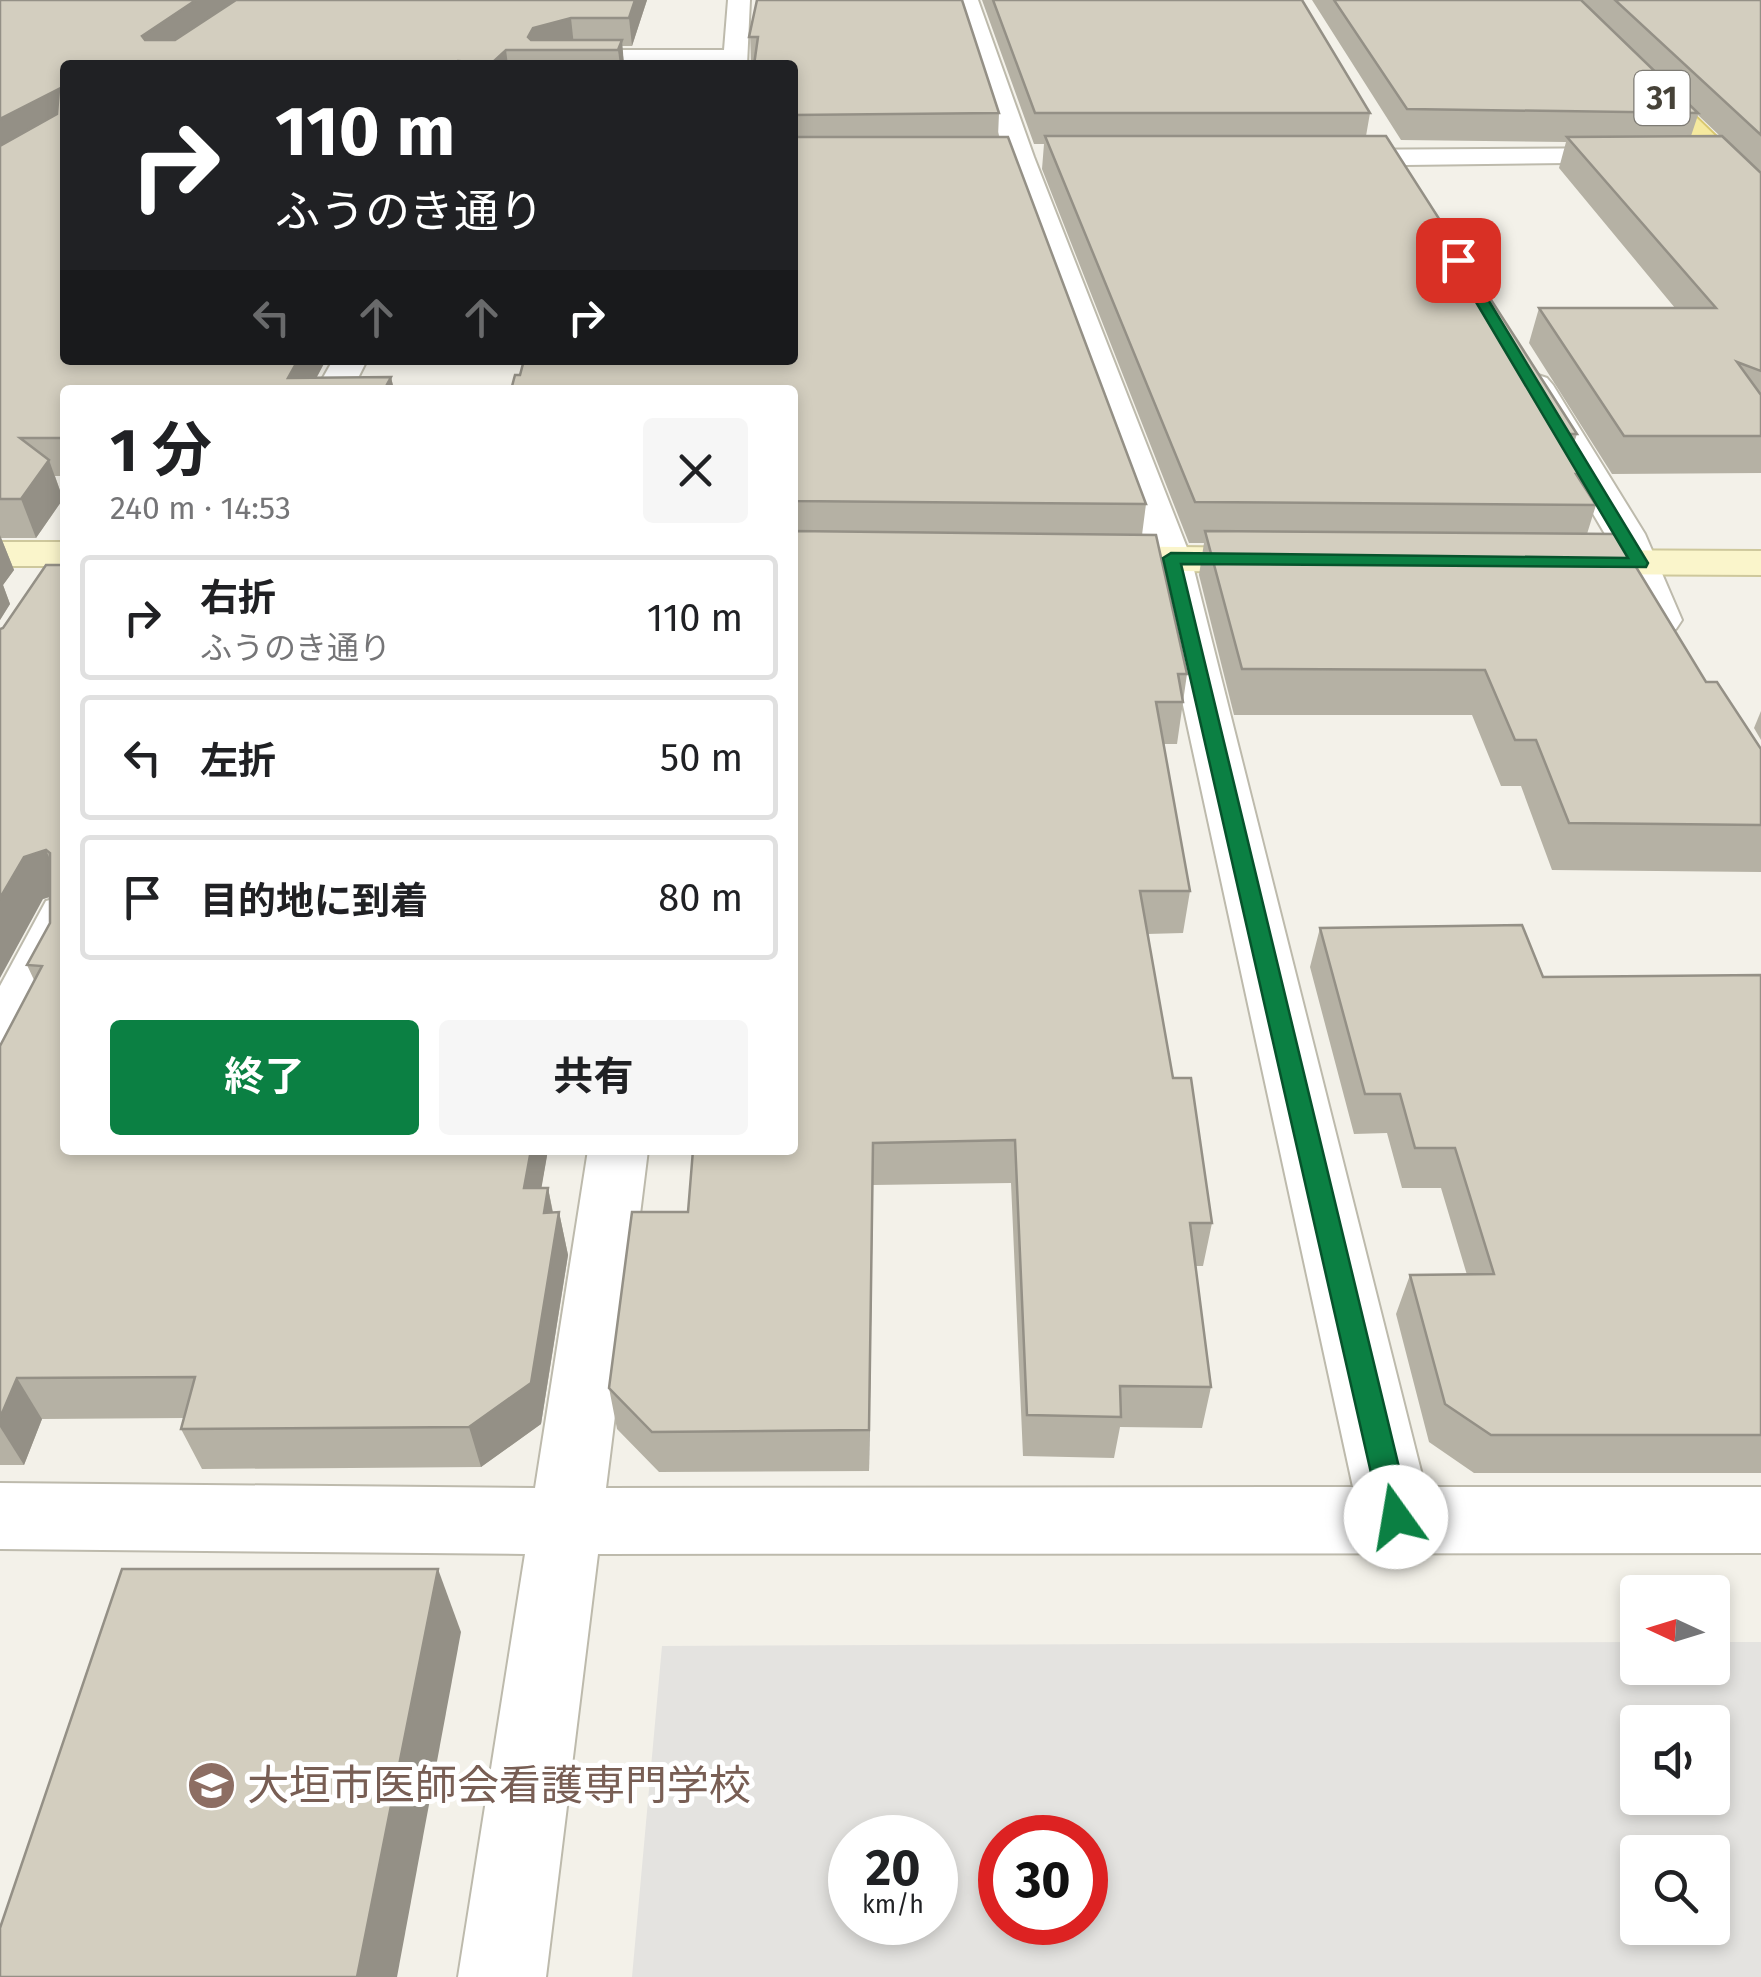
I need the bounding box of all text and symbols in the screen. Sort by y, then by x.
road number: 31 [1634,71,1690,125]
text: 110 m [275,90,455,174]
icon: right [110,100,240,230]
text: ふうのき通り [275,185,544,239]
pin [1416,218,1501,303]
icon: arrive [1431,233,1486,288]
icon: left [244,290,299,345]
icon: ahead [349,290,404,345]
icon: ahead [454,290,509,345]
icon: right [559,290,614,345]
text: 1 分 [110,415,212,487]
button: close [643,418,748,523]
text: 240 m · 14:53 [110,489,291,527]
text: 右折 [200,575,276,621]
icon: right [115,590,170,645]
text: 110 m [647,595,743,641]
text: ふうのき通り [200,629,391,667]
icon: left [115,730,170,785]
text: 50 m [660,735,743,781]
text: 左折 [200,738,276,784]
icon: arrive [115,870,170,925]
text: 80 m [658,875,743,921]
text: 目的地に到着 [200,878,428,924]
button: 終了 [110,1020,419,1135]
button: 共有 [439,1020,748,1135]
position arrow [1344,1465,1448,1569]
north arrow [1620,1575,1730,1685]
map controls [1620,1575,1730,1945]
button: sound [1620,1705,1730,1815]
school or university icon: 大垣市医師会看護専門学校 [186,1759,238,1811]
place label: 大垣市医師会看護専門学校 [247,1761,751,1811]
speed limit sign: 30 [978,1815,1108,1945]
button: search [1620,1835,1730,1945]
text: 20 [865,1838,921,1898]
text: km/h [862,1890,924,1920]

